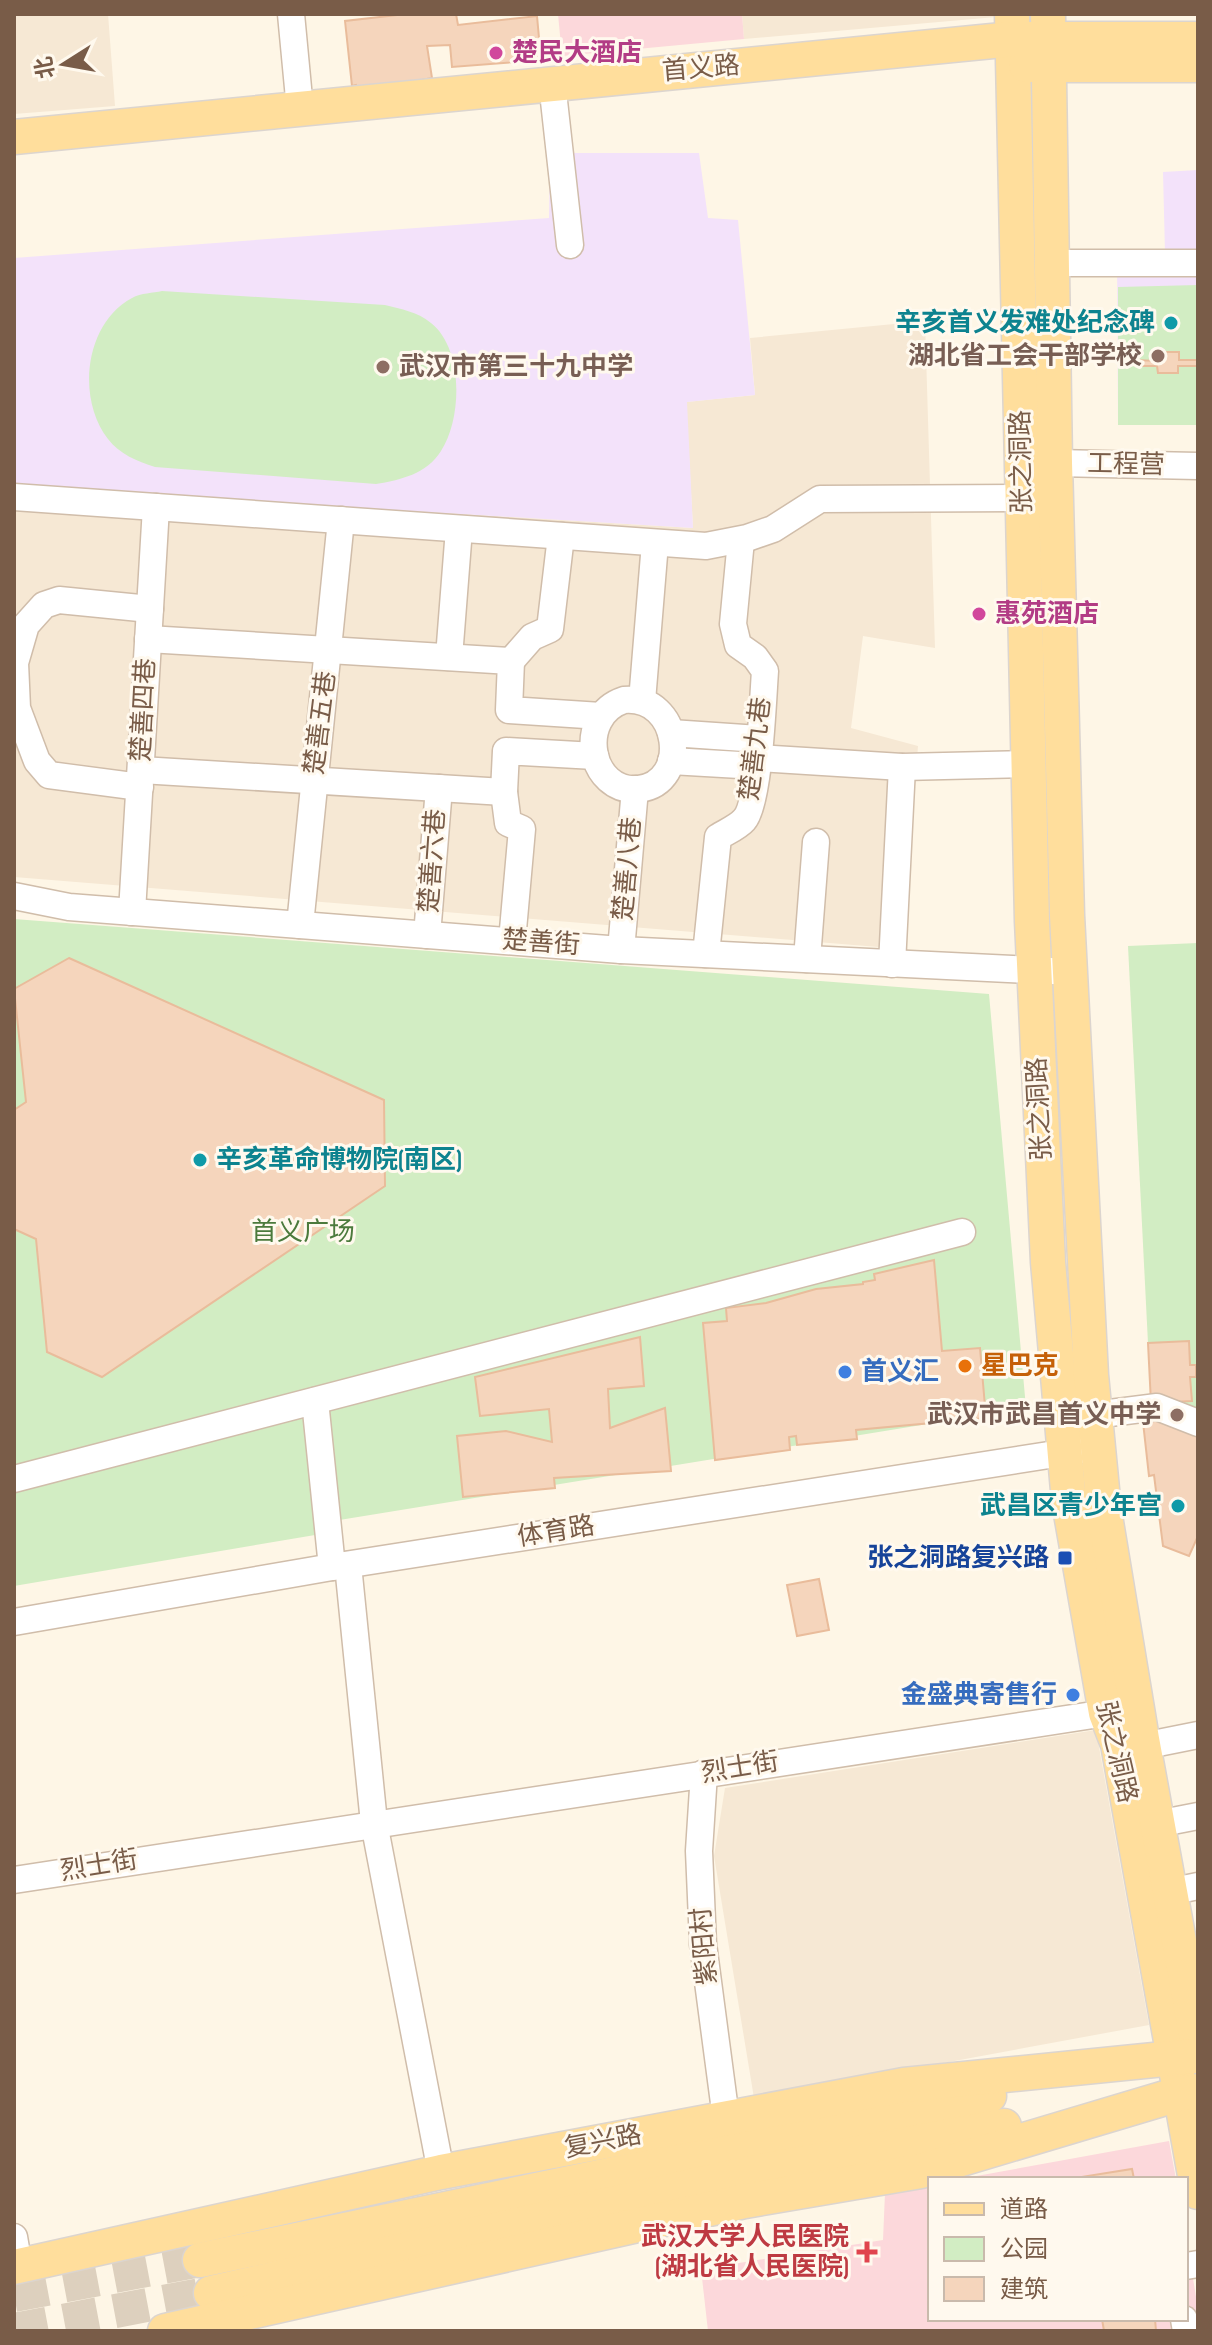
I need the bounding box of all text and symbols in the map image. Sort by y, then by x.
north arrow [24,24,104,104]
place label: 楚民大酒店 [512,38,642,69]
marker: 楚民大酒店 [487,44,505,62]
street label: 首义路 [661,50,741,88]
text: 北 [30,54,61,81]
place label: 辛亥首义发难处纪念碑 [895,308,1155,339]
marker: 辛亥首义发难处纪念碑 [1162,314,1180,332]
place label: 湖北省工会干部学校 [908,341,1142,372]
marker: 湖北省工会干部学校 [1149,347,1167,365]
place label: 武汉市第三十九中学 [399,352,633,383]
marker: 武汉市第三十九中学 [374,358,392,376]
street label: 张之洞路 [1006,410,1038,514]
street label: 工程营 [1087,449,1165,481]
place label: 惠苑酒店 [995,599,1099,630]
marker: 惠苑酒店 [970,605,988,623]
street label: 楚善四巷 [126,657,162,763]
street label: 楚善五巷 [299,669,343,777]
street label: 楚善九巷 [734,695,778,803]
street label: 楚善六巷 [414,808,452,914]
street label: 楚善八巷 [608,816,648,922]
street label: 楚善街 [501,925,581,961]
street label: 张之洞路 [1022,1056,1058,1162]
place label: 辛亥革命博物院(南区) [216,1145,462,1176]
marker: 辛亥革命博物院(南区) [191,1151,209,1169]
park label: 首义广场 [251,1217,355,1248]
place label: 星巴克 [981,1351,1059,1382]
place label: 首义汇 [861,1357,939,1388]
marker: 星巴克 [956,1357,974,1375]
marker: 首义汇 [836,1363,854,1381]
place label: 武汉市武昌首义中学 [927,1400,1161,1431]
marker: 武汉市武昌首义中学 [1168,1406,1186,1424]
place label: 武昌区青少年宫 [980,1491,1162,1522]
marker: 武昌区青少年宫 [1169,1497,1187,1515]
street label: 体育路 [515,1511,597,1553]
place label: 张之洞路复兴路 [867,1543,1049,1574]
marker: 张之洞路复兴路 [1056,1549,1074,1567]
place label: 金盛典寄售行 [901,1680,1057,1711]
marker: 金盛典寄售行 [1064,1686,1082,1704]
street label: 张之洞路 [1089,1698,1143,1806]
street label: 烈士街 [699,1747,781,1789]
street label: 烈士街 [58,1845,140,1887]
street label: 紫阳村 [686,1906,724,1986]
street label: 复兴路 [562,2119,644,2165]
legend [928,2177,1188,2321]
text: 道路 [1000,2195,1048,2224]
place label: 武汉大学人民医院 (湖北省人民医院) [641,2222,849,2283]
text: 公园 [1000,2235,1048,2264]
marker: 武汉大学人民医院 (湖北省人民医院) [856,2241,878,2263]
text: 建筑 [1000,2275,1048,2304]

